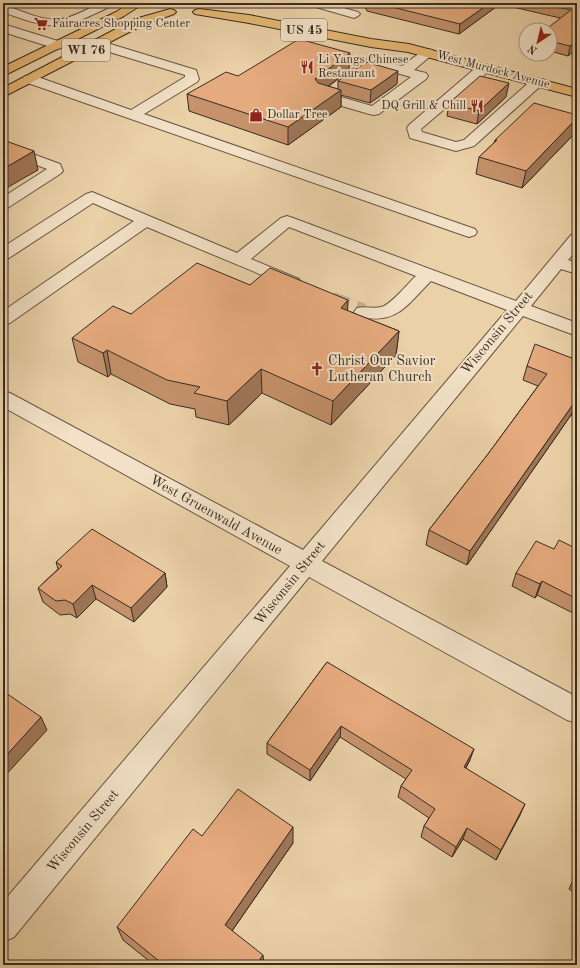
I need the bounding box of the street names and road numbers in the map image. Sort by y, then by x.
road number: US 45 [281,19,327,41]
road number: WI 76 [62,39,110,61]
street label: West Murdock Avenue [435,49,551,91]
street label: Wisconsin Street [458,289,536,377]
street label: West Gruenwald Avenue [147,473,285,557]
street label: Wisconsin Street [252,538,328,628]
street label: Wisconsin Street [44,787,122,875]

